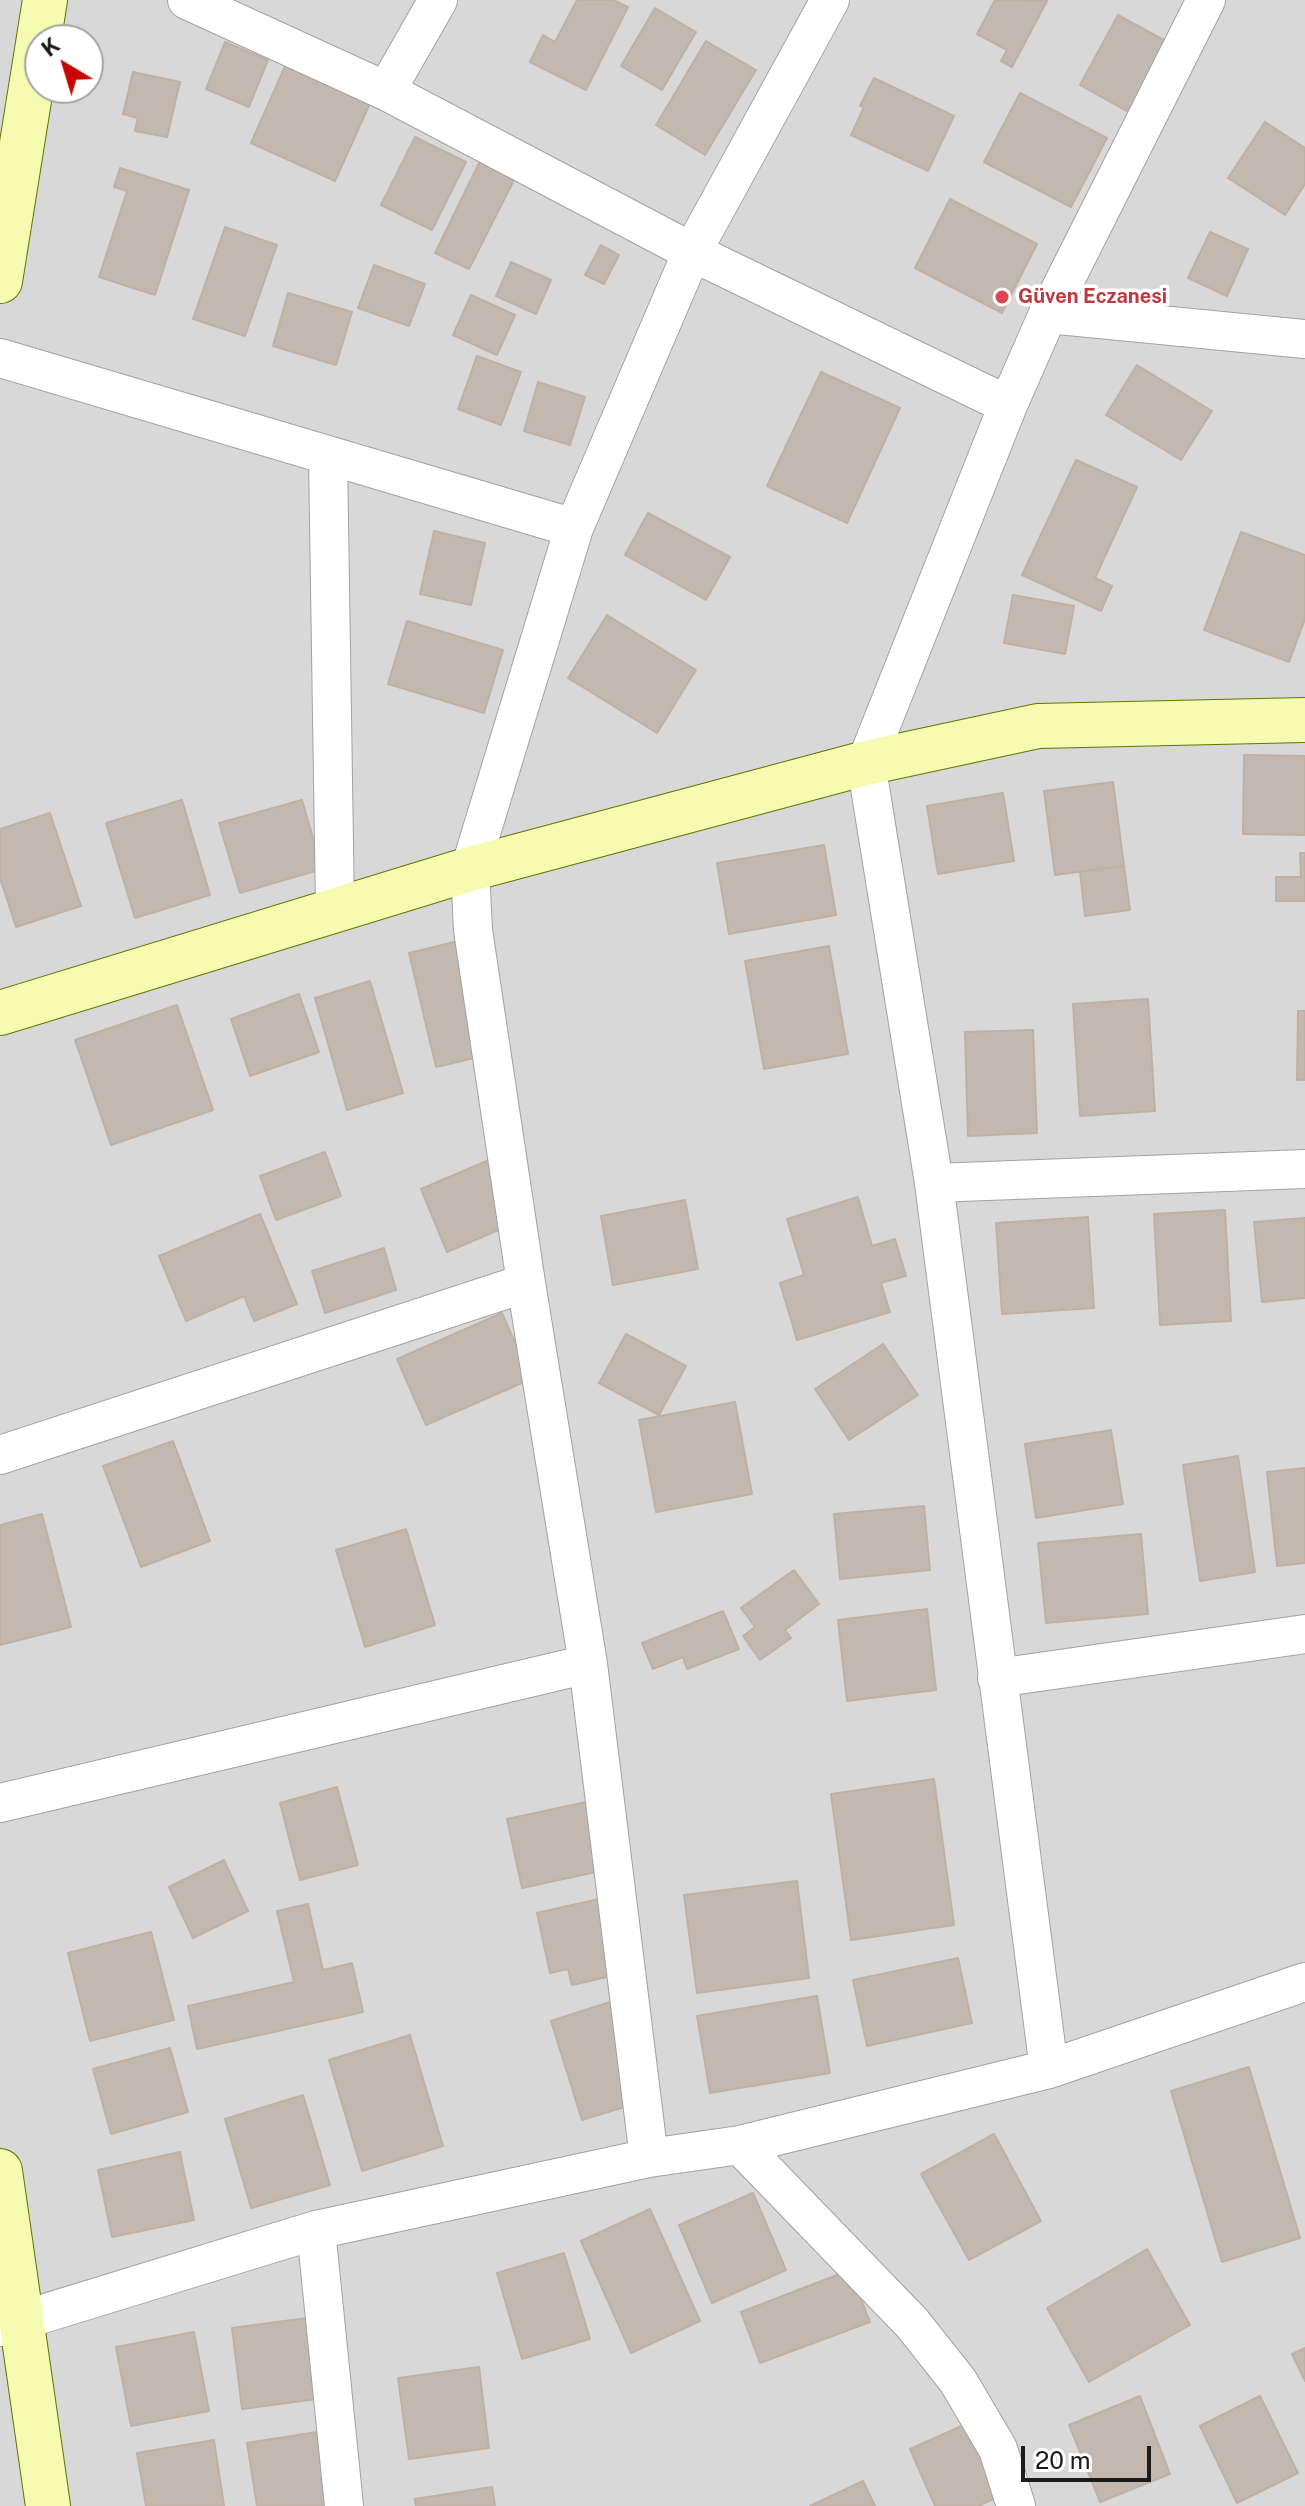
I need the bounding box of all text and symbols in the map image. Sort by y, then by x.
north arrow [24,24,104,104]
text: K [36,32,65,62]
place label: Güven Eczanesi [1018,285,1167,309]
marker: Güven Eczanesi [993,288,1011,306]
scale bar [1025,2430,1155,2480]
text: 20 m [1035,2446,1091,2474]

